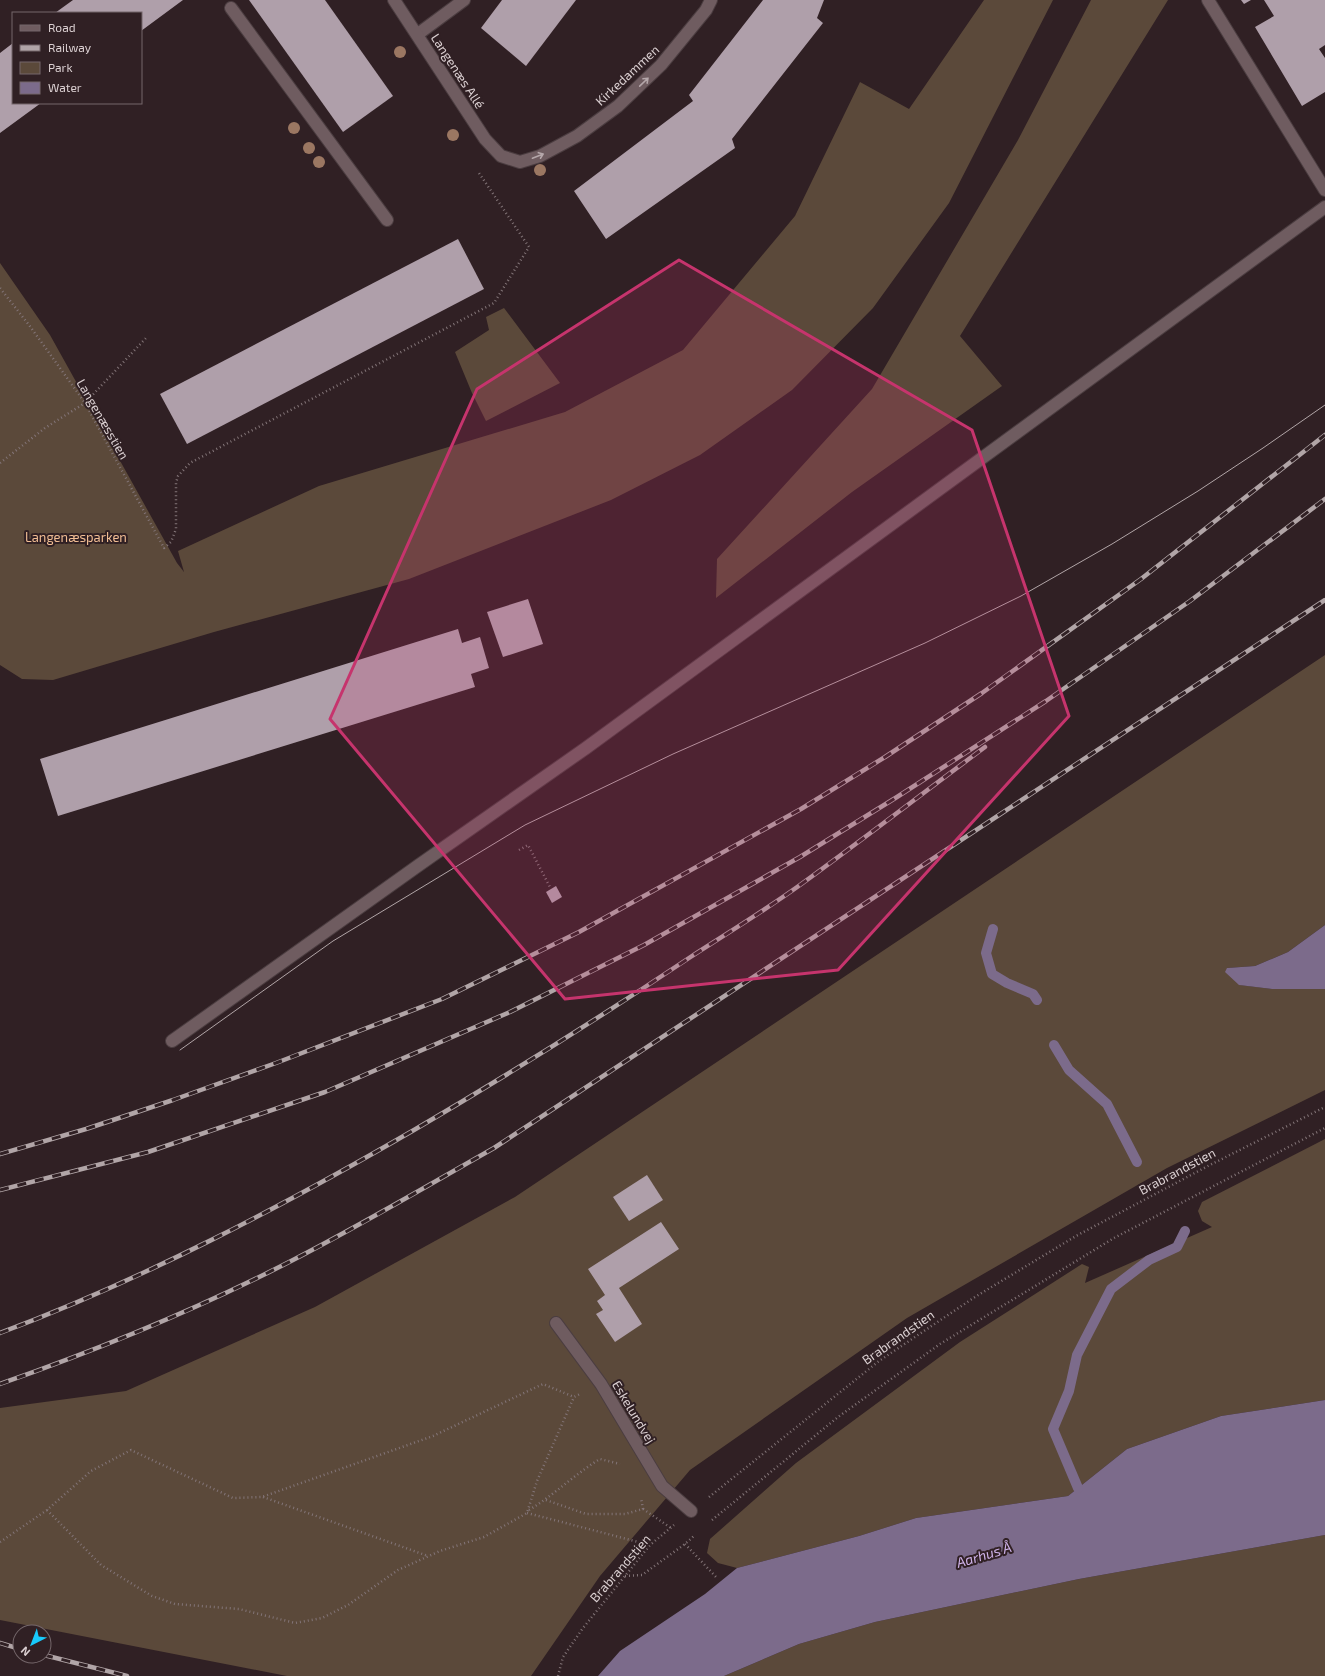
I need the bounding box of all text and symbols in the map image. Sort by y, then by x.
legend [12,12,142,104]
text: Road [48,20,76,34]
street label: Langenæs Allé [428,30,488,112]
text: Railway [48,40,92,54]
street label: Kirkedammen [592,41,662,109]
text: Park [48,60,73,74]
one-way arrow [639,77,649,87]
text: Water [48,80,82,94]
one-way arrow [532,152,545,159]
street label: Langenæsstien [73,376,133,462]
park label: Langenæsparken [25,529,127,545]
street label: Brabrandstien [1136,1144,1218,1198]
street label: Brabrandstien [859,1306,937,1368]
street label: Eskelundvej [609,1378,659,1446]
street label: Brabrandstien [586,1531,654,1605]
water label: Aarhus Å [953,1538,1014,1571]
north arrow [12,1624,52,1664]
text: N [18,1644,32,1659]

